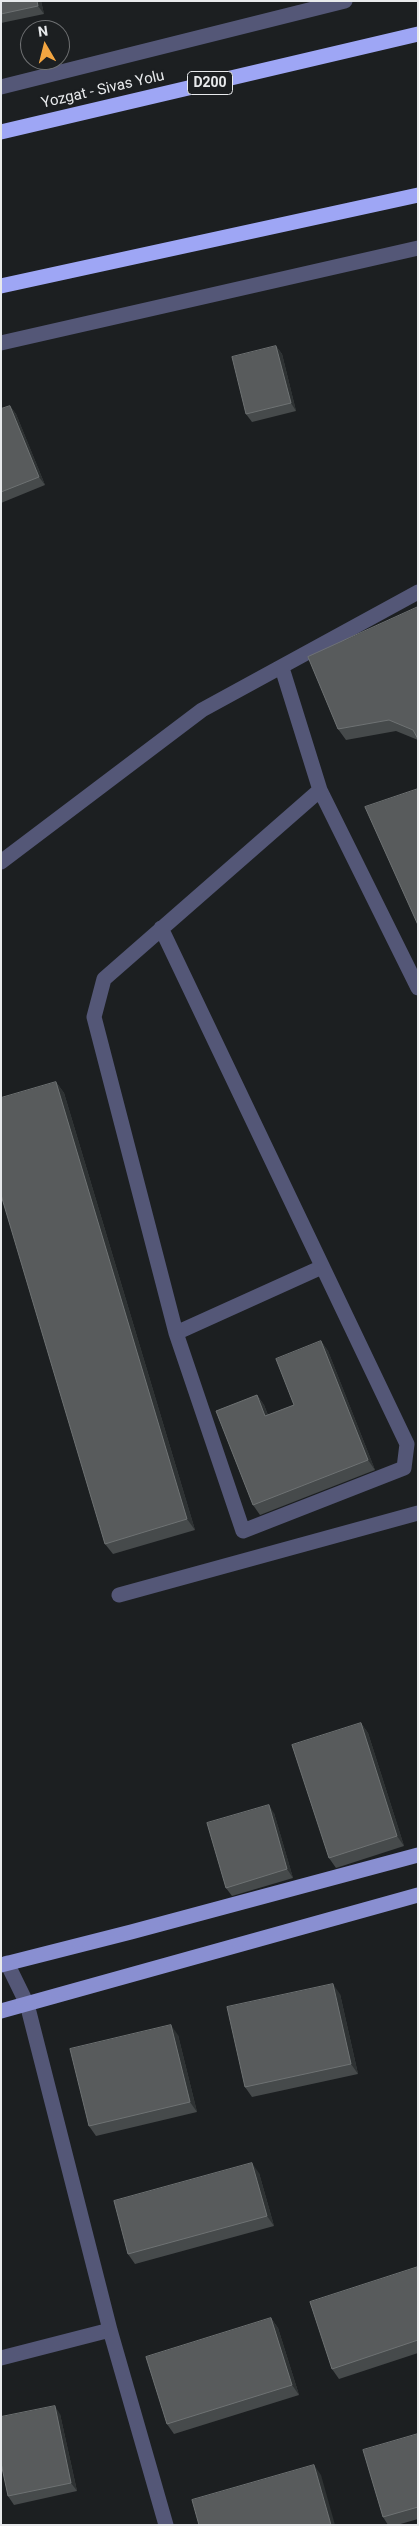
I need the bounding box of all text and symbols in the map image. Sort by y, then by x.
north arrow [20,20,70,70]
text: N [37,23,49,40]
street label: Yozgat - Sivas Yolu [40,67,166,113]
road number: D200 [188,72,232,95]

